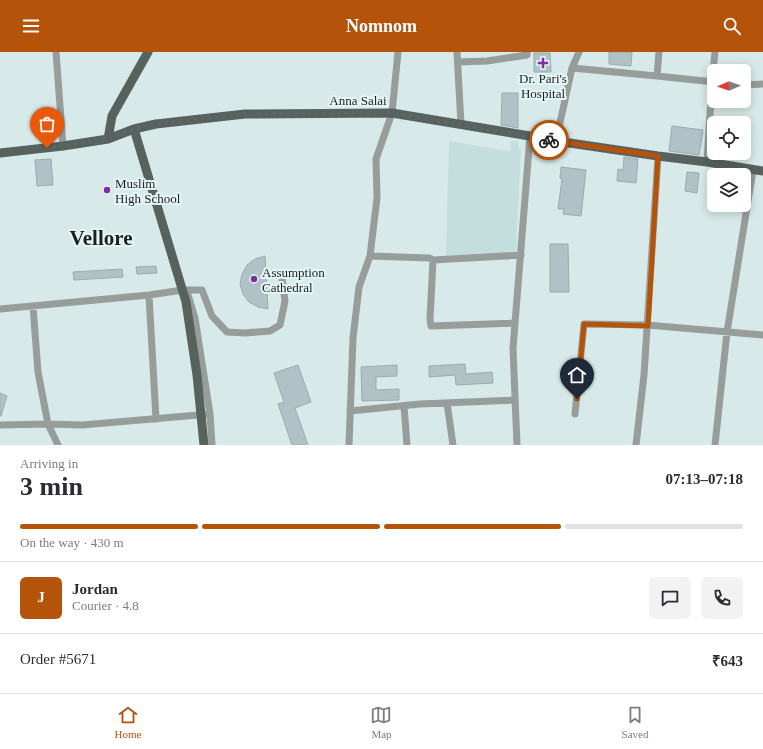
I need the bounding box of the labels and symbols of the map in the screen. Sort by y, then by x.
marker: Dr. Pari's Hospital [537,57,549,69]
north arrow [707,64,751,108]
place label: Dr. Pari's Hospital [519,71,567,101]
street label: Anna Salai [329,93,387,108]
pin [30,107,64,148]
courier [529,120,569,160]
place label: Muslim High School [115,176,181,206]
marker: Muslim High School [102,185,112,195]
district label: Vellore [70,226,133,250]
place label: Assumption Cathedral [262,265,325,295]
marker: Assumption Cathedral [249,274,259,284]
pin [560,358,594,399]

